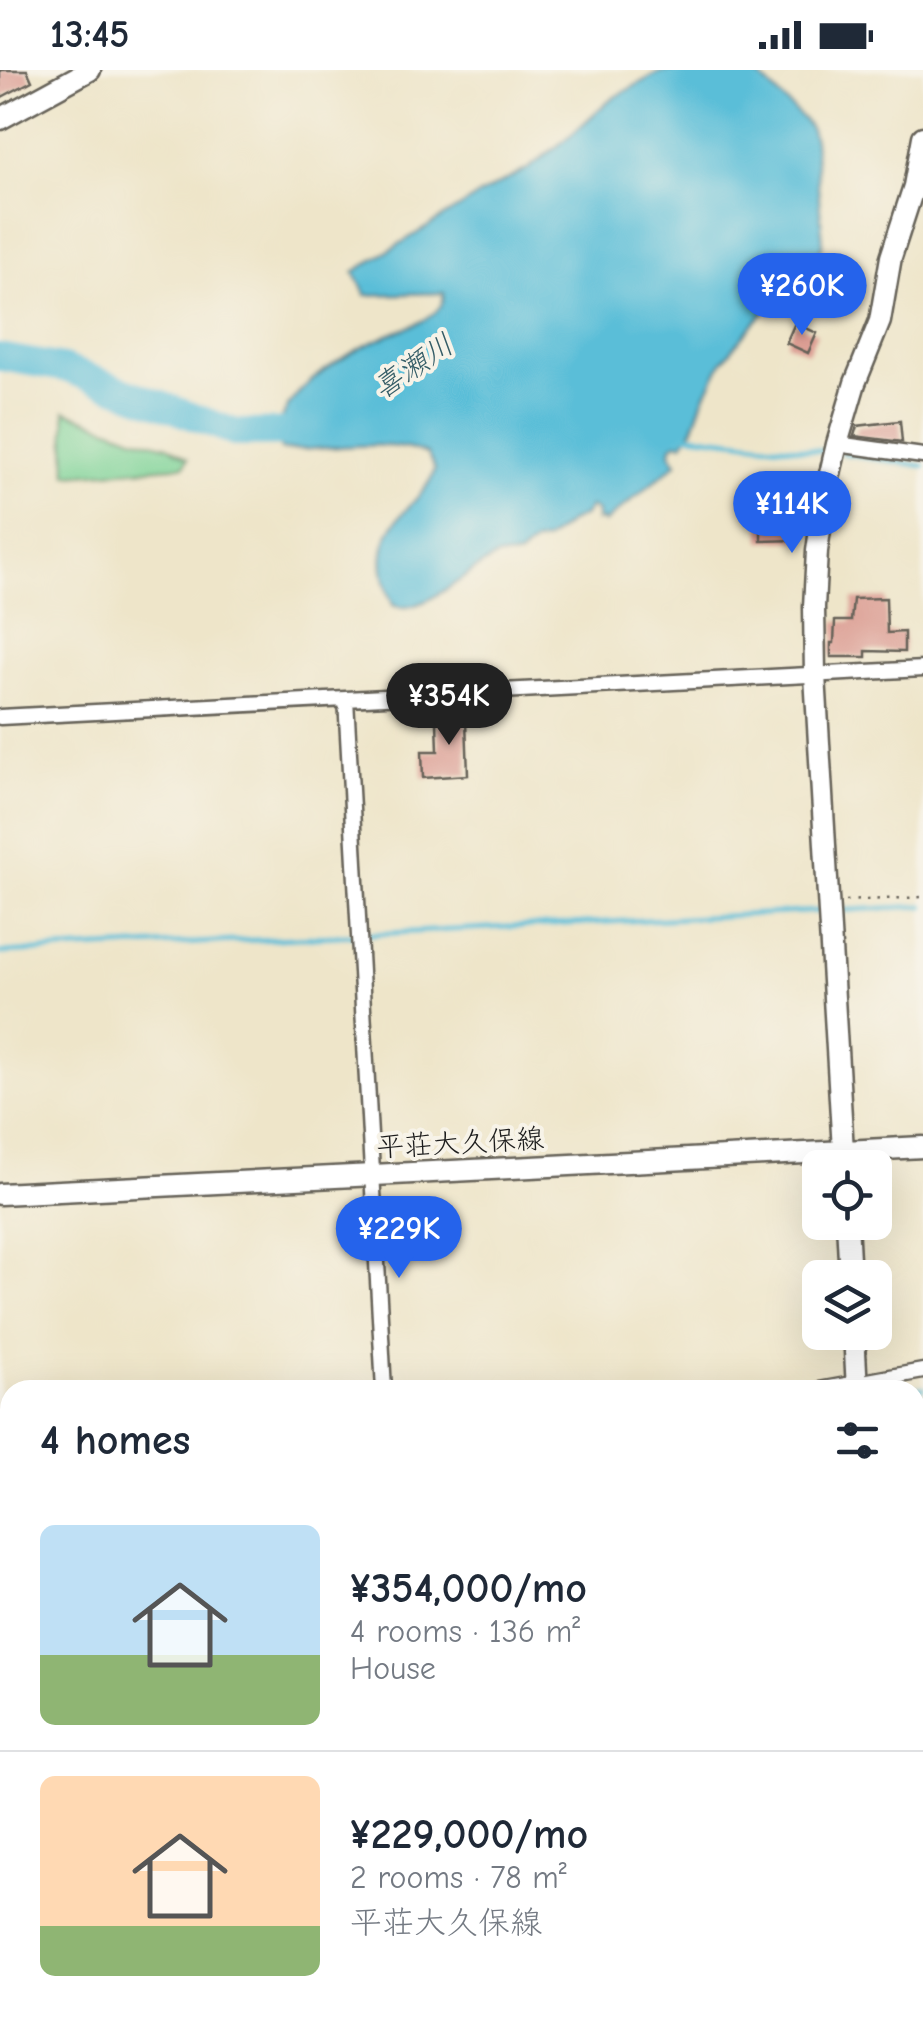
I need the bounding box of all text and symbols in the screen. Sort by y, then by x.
text: 13:45 [50,13,130,57]
pin: ¥260K [732,253,872,338]
text: ¥260K [760,267,844,304]
water label: 喜瀬川 [366,327,460,406]
pin: ¥114K [722,471,862,556]
text: ¥114K [755,485,829,522]
pin: ¥354K [379,663,519,748]
text: ¥354K [408,677,490,714]
street label: 平荘大久保線 [375,1123,545,1163]
map controls [802,1150,892,1350]
button: locate [802,1150,892,1240]
pin: ¥229K [329,1196,469,1281]
text: ¥229K [358,1210,440,1247]
button: layers [802,1260,892,1350]
icon: filters [830,1413,885,1468]
text: 4 homes [40,1416,190,1465]
text: ¥354,000/mo [350,1564,587,1613]
icon: home [120,1565,240,1685]
text: 4 rooms · 136 m² [350,1613,580,1650]
text: House [350,1650,436,1687]
text: ¥229,000/mo [350,1810,588,1859]
icon: home [120,1816,240,1936]
text: 2 rooms · 78 m² [350,1859,567,1896]
text: 平荘大久保線 [350,1904,542,1941]

